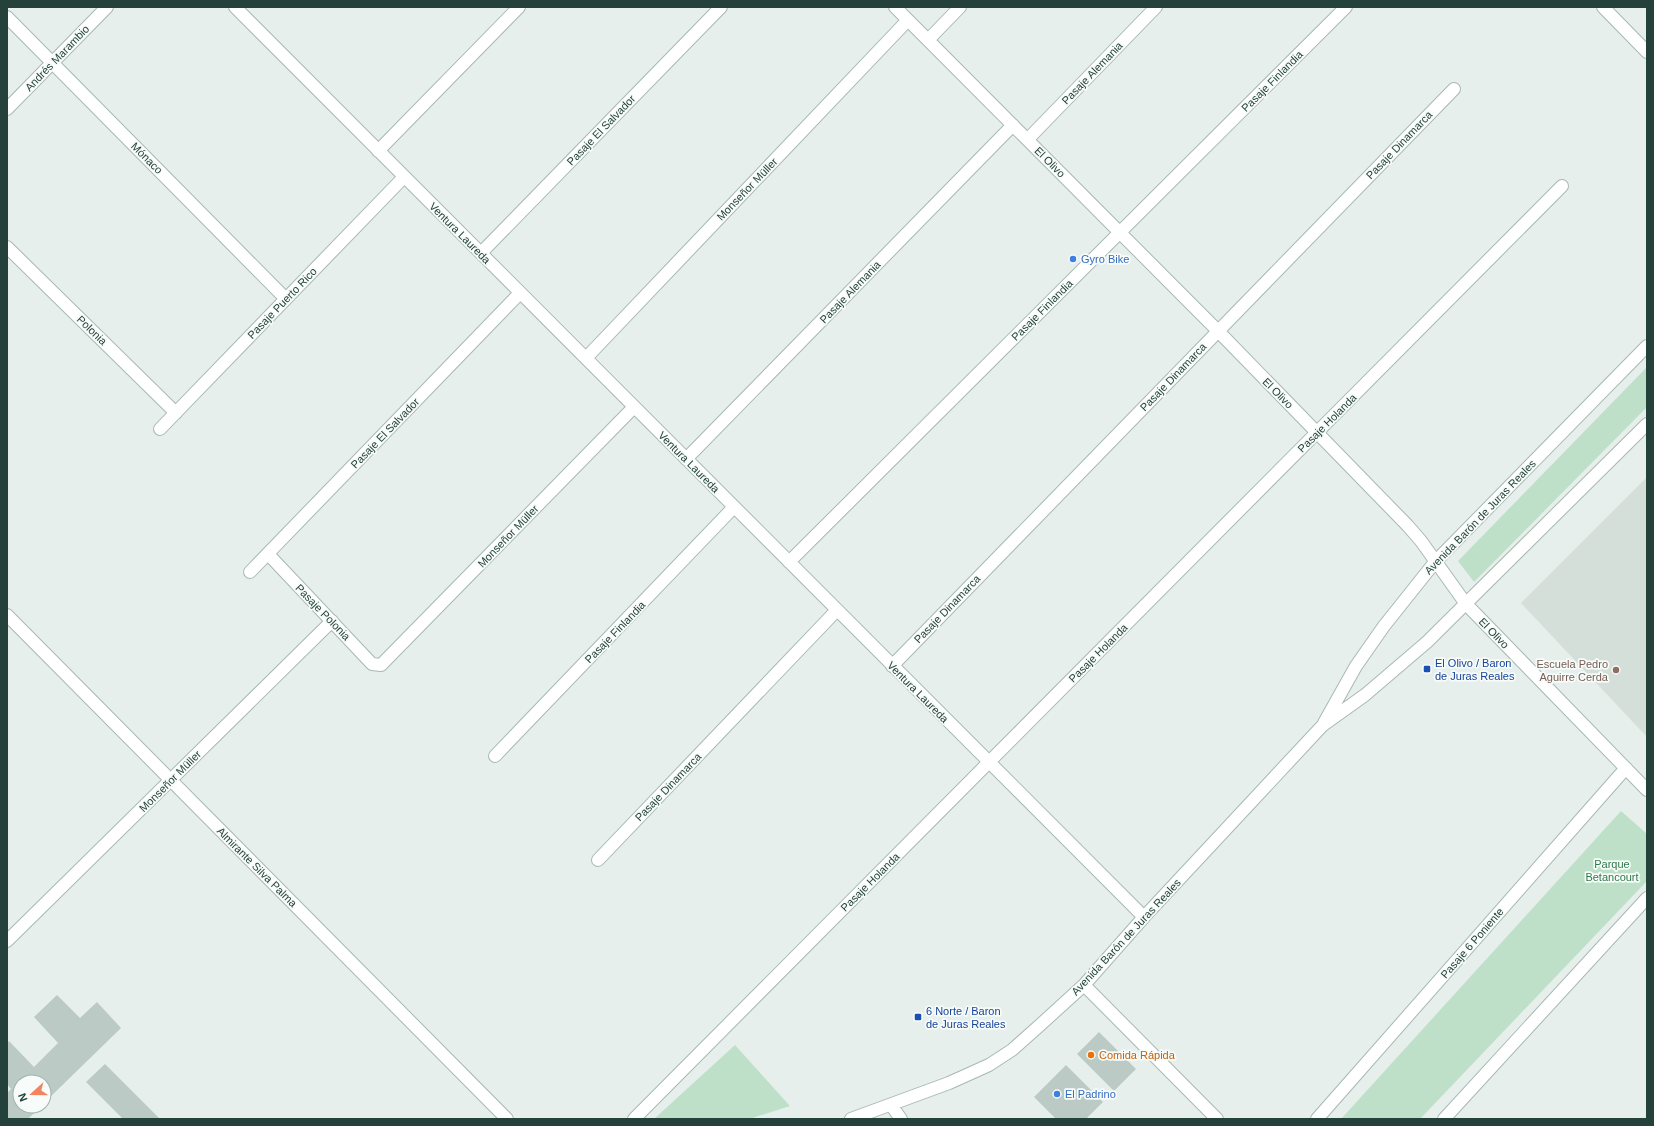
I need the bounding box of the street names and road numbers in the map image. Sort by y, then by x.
street label: Andrés Marambio [23,23,91,93]
street label: Pasaje Alemania [1059,39,1125,107]
street label: Pasaje Finlandia [1239,47,1306,114]
street label: Pasaje El Salvador [564,92,638,168]
street label: Pasaje Dinamarca [1363,108,1435,181]
street label: Mónaco [129,140,165,176]
street label: El Olivo [1032,144,1068,180]
street label: Monseñor Müller [714,155,780,223]
street label: Ventura Laureda [427,200,494,267]
street label: Pasaje Alemania [817,258,883,326]
street label: Pasaje Puerto Rico [245,265,319,341]
street label: Pasaje Finlandia [1009,276,1076,343]
street label: Polonia [75,313,110,348]
street label: Pasaje Dinamarca [1137,340,1209,413]
street label: El Olivo [1260,375,1296,411]
street label: Pasaje Holanda [1295,391,1359,455]
street label: Pasaje El Salvador [348,395,422,471]
street label: Ventura Laureda [656,429,723,496]
street label: Avenida Barón de Juras Reales [1422,457,1538,577]
street label: Monseñor Müller [475,502,541,570]
street label: Pasaje Dinamarca [911,572,983,645]
street label: Pasaje Polonia [293,581,353,643]
street label: Pasaje Finlandia [582,598,648,665]
street label: El Olivo [1477,615,1511,651]
street label: Pasaje Holanda [1066,621,1130,685]
street label: Ventura Laureda [885,659,952,726]
street label: Monseñor Müller [137,748,203,814]
street label: Pasaje Dinamarca [632,750,704,823]
street label: Almirante Silva Palma [215,825,300,910]
street label: Pasaje Holanda [838,850,902,914]
street label: Avenida Barón de Juras Reales [1069,876,1183,998]
street label: Pasaje 6 Poniente [1438,905,1506,981]

